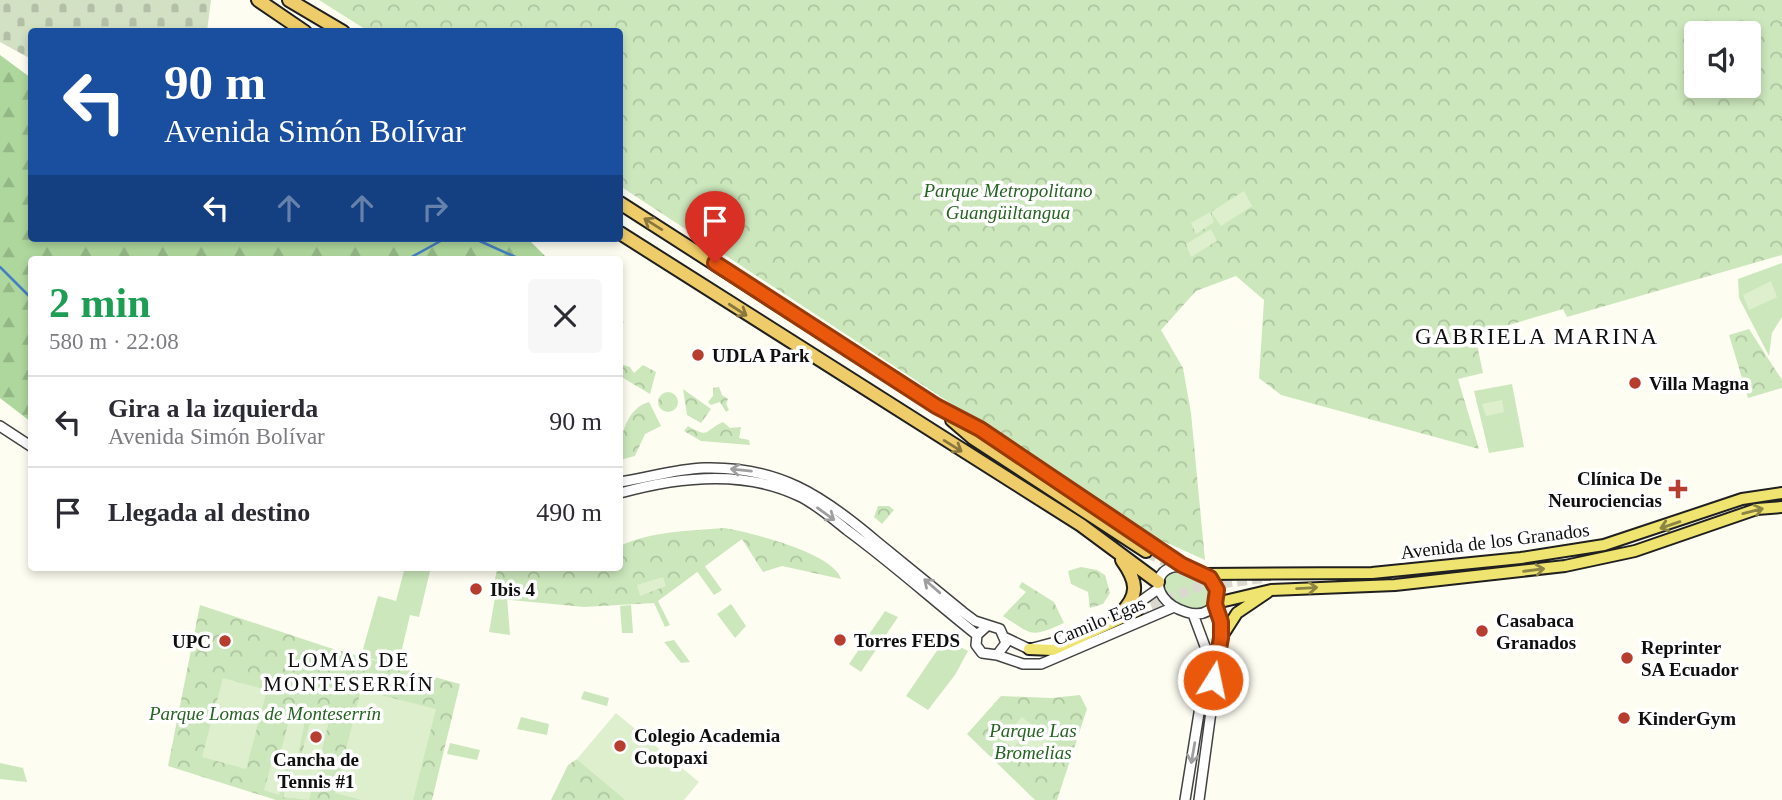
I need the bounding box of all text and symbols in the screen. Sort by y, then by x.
map controls [1684,21,1761,98]
button: sound [1684,21,1761,98]
text: 90 m [164,55,266,110]
icon: left [49,56,140,147]
text: Avenida Simón Bolívar [164,113,466,149]
park label: Parque Metropolitano Guangüiltangua [922,180,1093,223]
icon: left [197,189,235,227]
icon: ahead [270,189,308,227]
icon: ahead [343,189,381,227]
icon: right [416,189,454,227]
pin [685,191,745,263]
icon: arrive [696,202,734,240]
one-way arrow [643,217,663,231]
button: close [528,279,602,353]
text: 2 min [49,280,151,326]
one-way arrow [728,303,748,317]
district label: GABRIELA MARINA [1415,324,1659,349]
text: 580 m · 22:08 [49,329,179,354]
place label: UDLA Park [712,345,810,366]
marker: UDLA Park [690,347,706,363]
place label: Villa Magna [1649,373,1750,394]
marker: Villa Magna [1627,375,1643,391]
text: Gira a la izquierda [108,394,318,423]
icon: left [49,403,87,441]
text: 90 m [549,407,602,436]
text: Avenida Simón Bolívar [108,424,325,449]
one-way arrow [943,440,963,454]
one-way arrow [730,463,753,476]
place label: Clínica De Neurociencias [1548,468,1662,511]
marker: Clínica De Neurociencias [1668,479,1688,499]
icon: arrive [49,494,87,532]
text: Llegada al destino [108,498,310,527]
text: 490 m [536,498,602,527]
one-way arrow [1741,504,1764,517]
one-way arrow [816,506,835,521]
street label: Avenida de los Granados [1399,519,1591,563]
one-way arrow [1659,520,1681,532]
one-way arrow [1522,563,1545,576]
one-way arrow [923,578,941,594]
place label: Ibis 4 [490,579,535,600]
marker: Ibis 4 [468,581,484,597]
one-way arrow [1295,582,1318,595]
street label: Camilo Egas [1050,592,1148,650]
place label: Casabaca Granados [1496,610,1576,653]
marker: Casabaca Granados [1474,623,1490,639]
place label: Torres FEDS [854,630,960,651]
place label: UPC [172,631,211,652]
marker: Torres FEDS [832,632,848,648]
marker: UPC [217,633,233,649]
place label: Reprinter SA Ecuador [1641,637,1739,680]
position arrow [1176,643,1250,717]
district label: LOMAS DE MONTESERRÍN [263,648,435,696]
marker: Reprinter SA Ecuador [1619,650,1635,666]
park label: Parque Lomas de Monteserrín [148,703,381,724]
place label: KinderGym [1638,708,1736,729]
marker: KinderGym [1616,710,1632,726]
park label: Parque Las Bromelias [988,720,1077,763]
place label: Colegio Academia Cotopaxi [634,725,781,768]
marker: Cancha de Tennis #1 [308,729,324,745]
marker: Colegio Academia Cotopaxi [612,738,628,754]
one-way arrow [1186,741,1199,764]
place label: Cancha de Tennis #1 [273,749,359,792]

